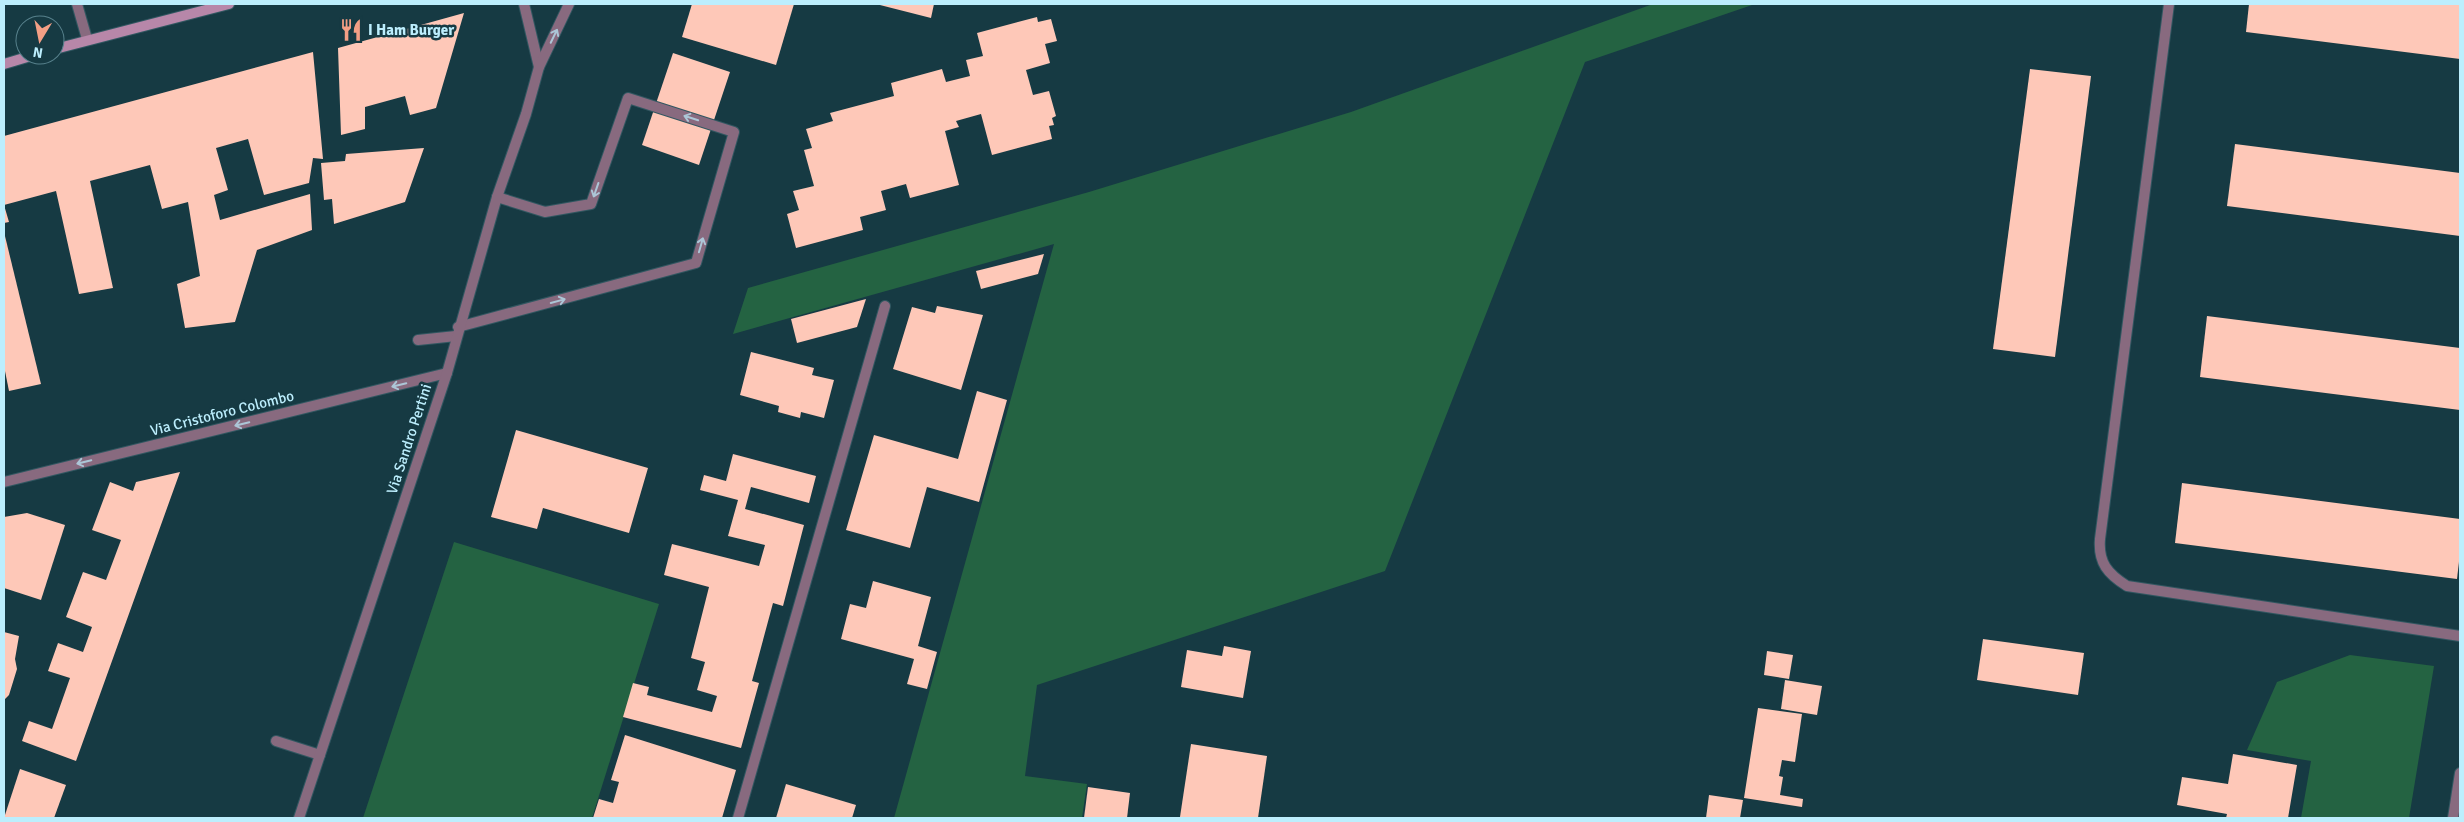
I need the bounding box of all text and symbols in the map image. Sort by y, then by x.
north arrow [15,15,65,65]
restaurant icon: I Ham Burger [338,17,364,43]
place label: I Ham Burger [368,21,454,39]
one-way arrow [550,29,560,44]
text: N [32,43,44,62]
one-way arrow [683,113,699,122]
one-way arrow [591,182,600,197]
one-way arrow [697,237,706,253]
one-way arrow [549,296,565,305]
street label: Via Sandro Pertini [383,381,435,497]
one-way arrow [392,381,408,390]
street label: Via Cristoforo Colombo [148,386,296,440]
one-way arrow [234,419,250,429]
one-way arrow [76,458,92,468]

